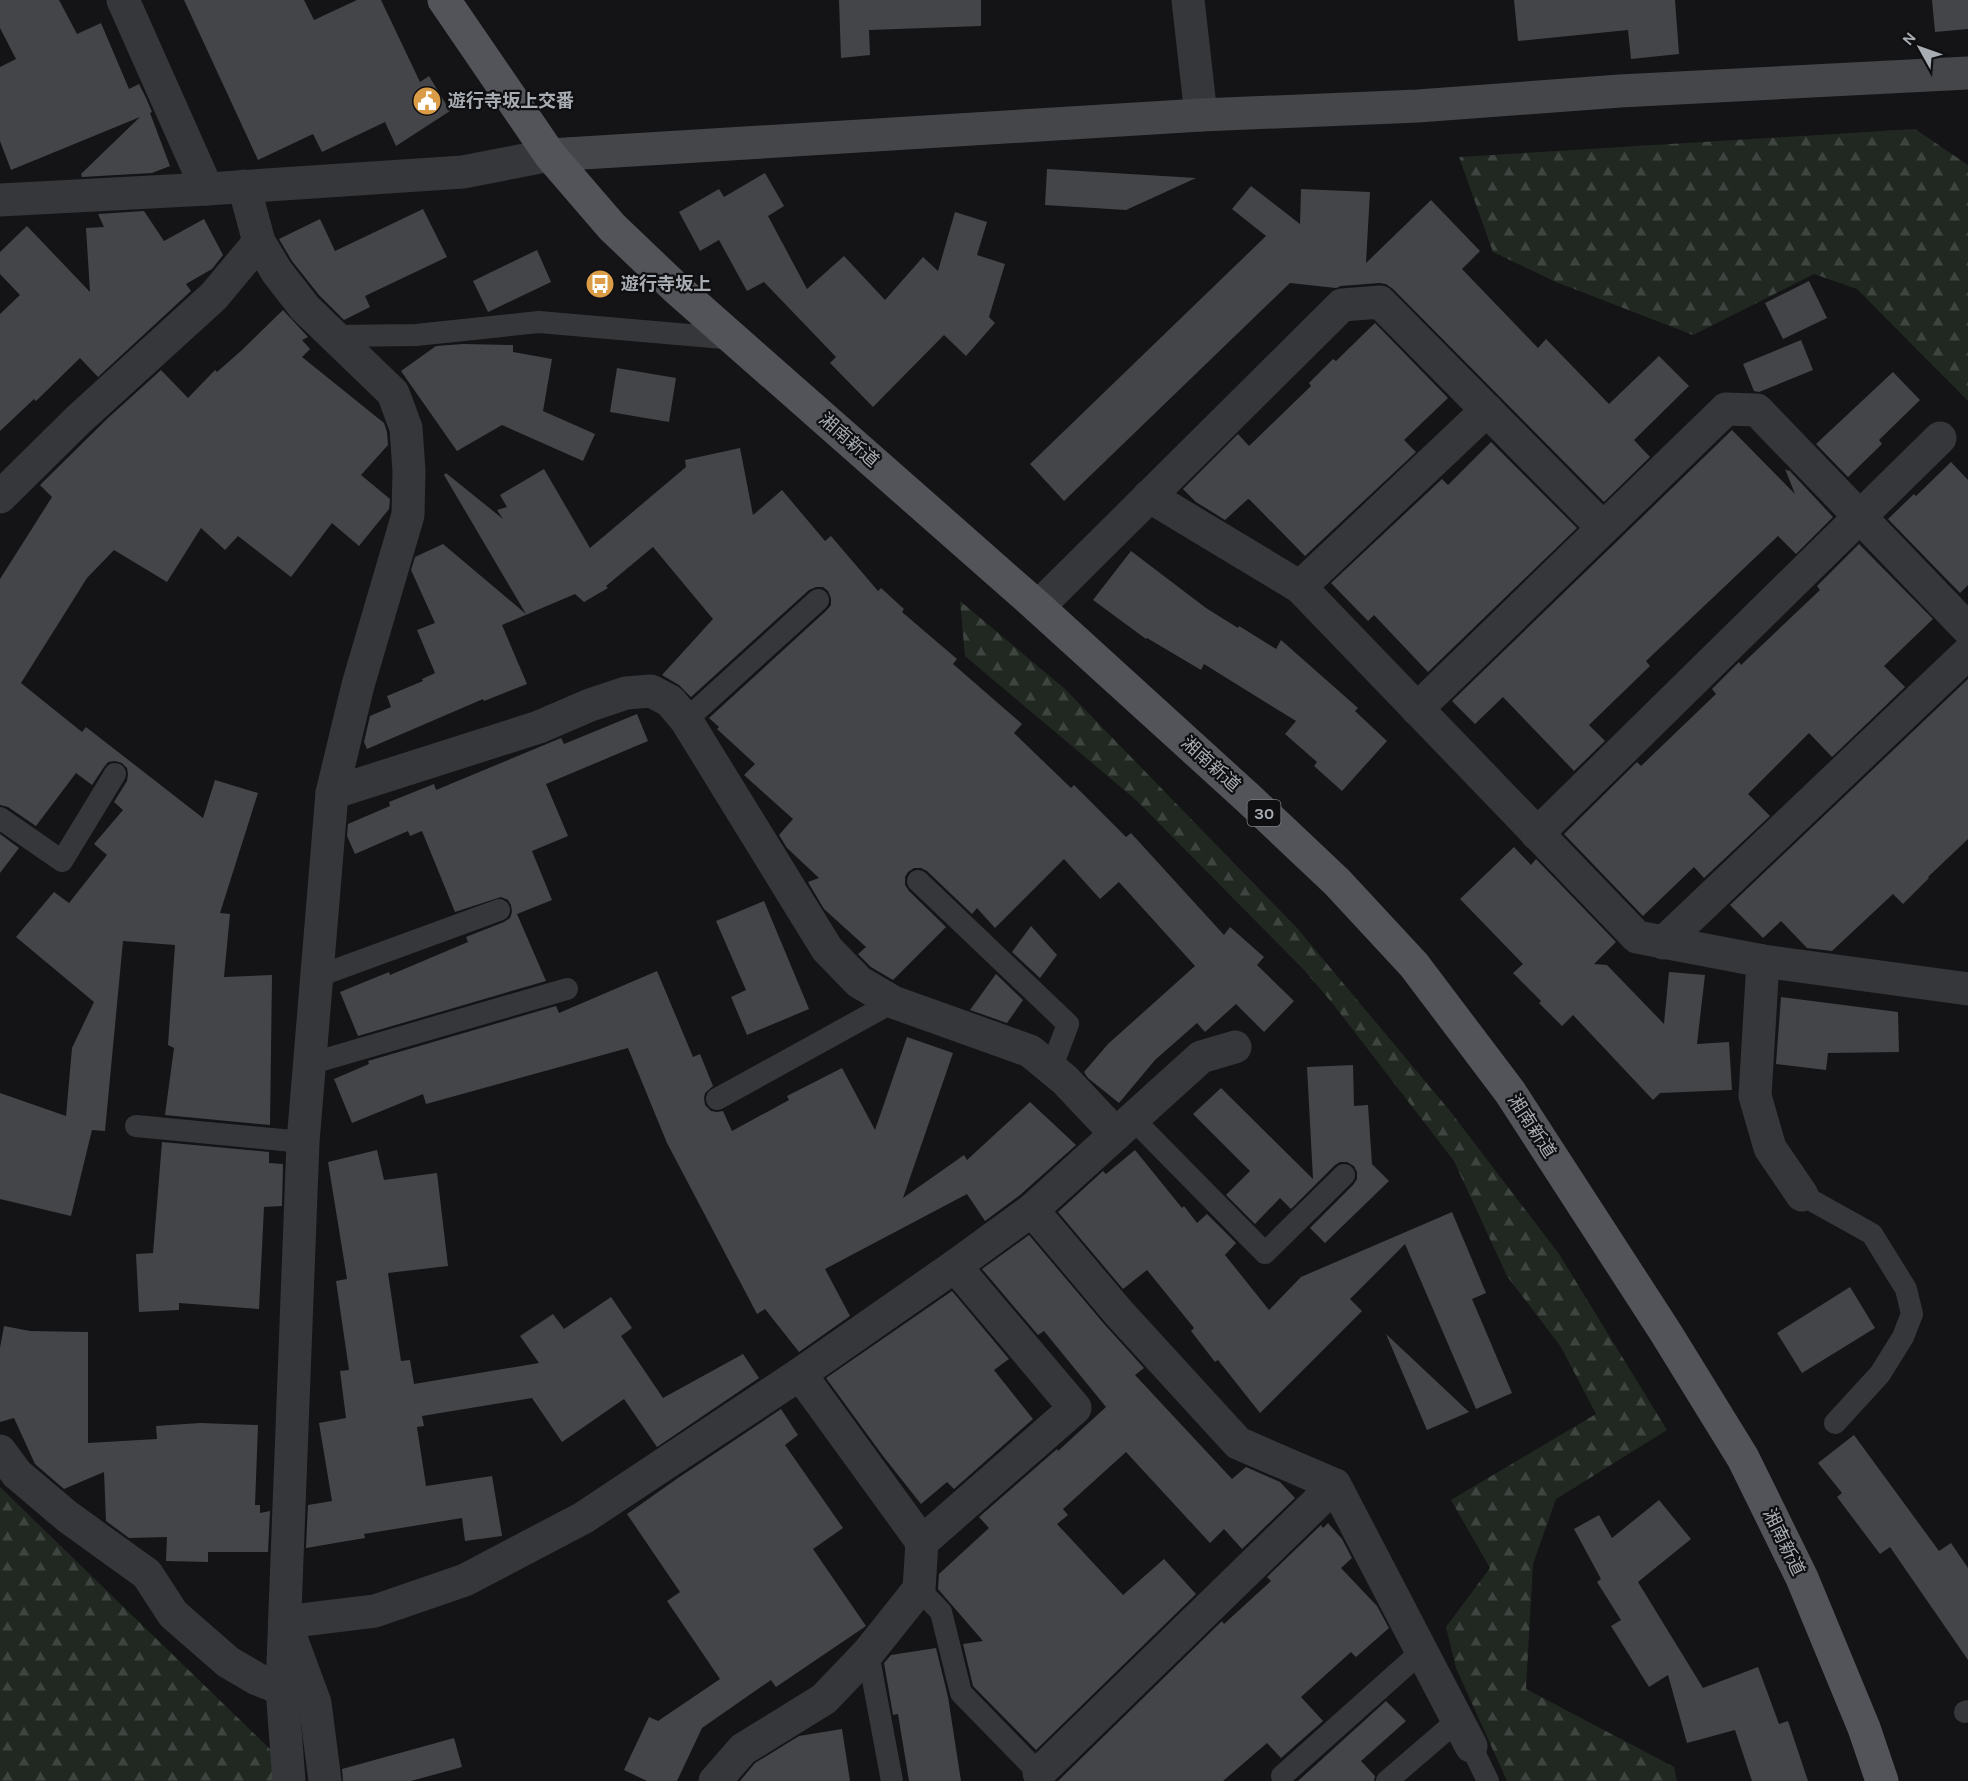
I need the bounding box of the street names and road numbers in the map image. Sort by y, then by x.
street label: 湘南新道 [815,408,883,472]
street label: 湘南新道 [1177,732,1245,796]
road number: 30 [1248,800,1280,826]
street label: 湘南新道 [1503,1090,1561,1162]
street label: 湘南新道 [1758,1505,1810,1579]

